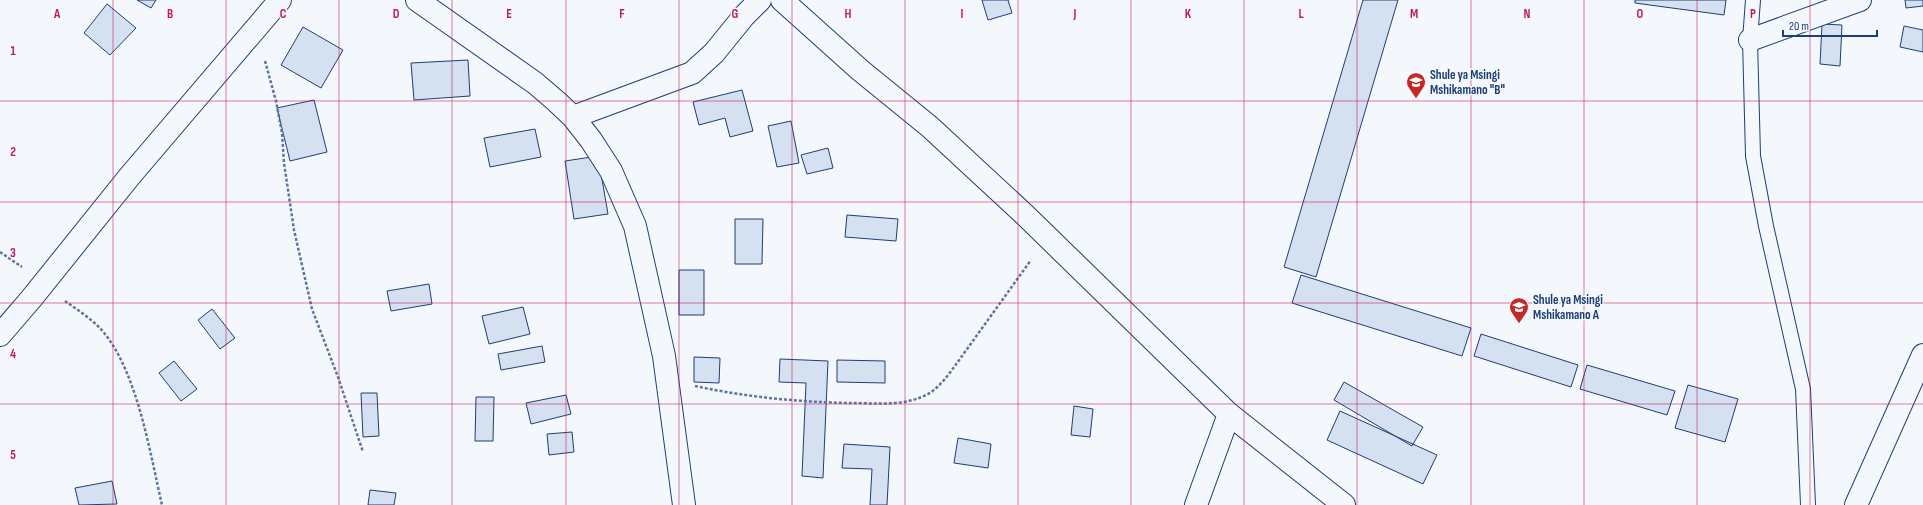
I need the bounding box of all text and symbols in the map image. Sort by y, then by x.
text: A [53,6,61,22]
text: B [167,6,173,22]
text: C [280,6,287,22]
text: D [393,6,400,22]
text: E [506,6,512,22]
text: F [619,6,625,22]
text: G [732,6,739,22]
text: H [845,6,852,22]
text: I [961,6,964,22]
text: J [1073,6,1077,22]
text: K [1185,6,1192,22]
text: L [1298,6,1304,22]
text: M [1410,6,1418,22]
text: N [1524,6,1531,22]
text: O [1637,6,1644,22]
text: P [1750,6,1756,22]
scale bar [1783,12,1877,38]
text: 20 m [1789,19,1809,34]
text: 1 [10,43,16,59]
place label: Shule ya Msingi Mshikamano "B" [1430,67,1505,98]
school or university icon: Shule ya Msingi Mshikamano "B" [1405,71,1427,99]
text: 2 [10,144,16,160]
text: 3 [10,245,16,261]
place label: Shule ya Msingi Mshikamano A [1533,292,1603,323]
school or university icon: Shule ya Msingi Mshikamano A [1508,296,1530,324]
text: 4 [10,346,16,362]
text: 5 [10,447,16,463]

